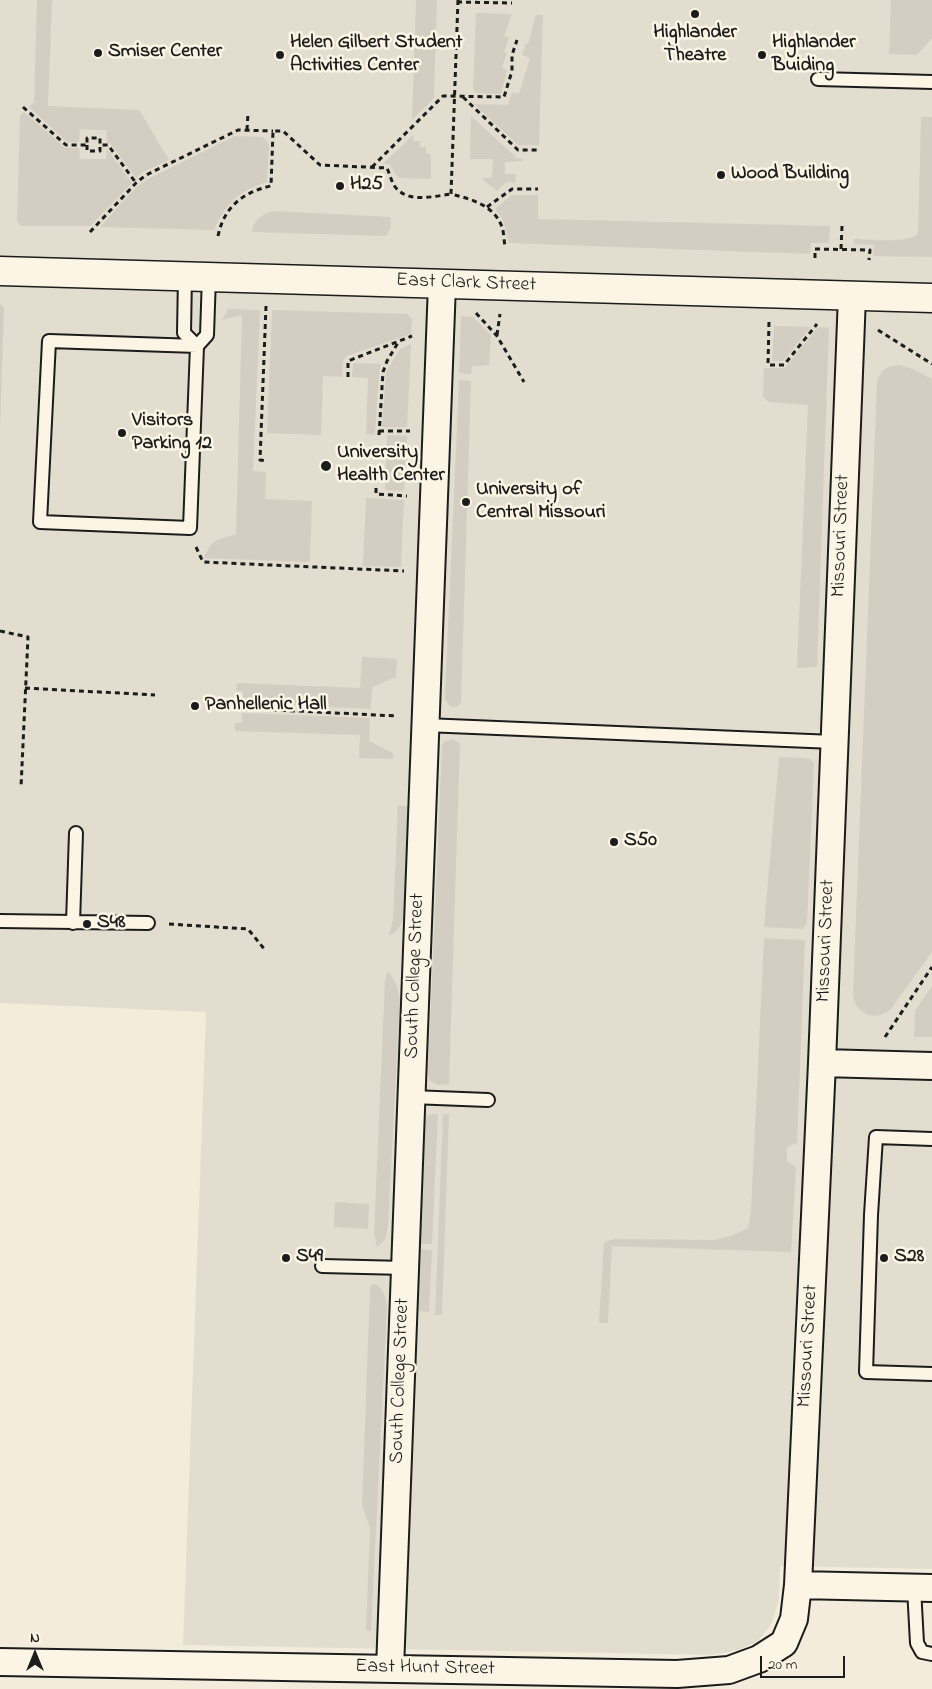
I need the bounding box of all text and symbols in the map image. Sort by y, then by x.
marker: Highlander Theatre [689,8,701,20]
place label: Highlander Theatre [653,22,737,69]
place label: Helen Gilbert Student Activities Center [290,32,462,79]
place label: Highlander Buiding [772,32,855,79]
place label: Smiser Center [108,41,222,65]
marker: Smiser Center [92,47,104,59]
marker: Helen Gilbert Student Activities Center [274,49,286,61]
marker: Highlander Buiding [756,49,768,61]
place label: Wood Building [731,163,849,187]
marker: Wood Building [715,169,727,181]
place label: H25 [350,174,383,198]
marker: H25 [334,180,346,192]
street label: East Clark Street [395,270,537,298]
place label: Visitors Parking 12 [132,410,212,457]
marker: Visitors Parking 12 [116,427,128,439]
place label: University Health Center [337,442,445,489]
marker: University Health Center [319,459,333,473]
street label: Missouri Street [828,474,856,598]
place label: University of Central Missouri [476,479,606,526]
marker: University of Central Missouri [460,496,472,508]
place label: Panhellenic Hall [205,694,327,718]
marker: Panhellenic Hall [189,700,201,712]
place label: S50 [624,830,657,854]
marker: S50 [608,836,620,848]
street label: Missouri Street [813,879,841,1003]
street label: South College Street [401,893,431,1059]
place label: S48 [97,912,126,936]
marker: S48 [81,918,93,930]
place label: S49 [296,1246,323,1270]
place label: S28 [894,1246,924,1270]
marker: S49 [280,1252,292,1264]
marker: S28 [878,1252,890,1264]
street label: Missouri Street [794,1284,824,1408]
street label: South College Street [386,1298,416,1464]
text: N [30,1628,40,1649]
north arrow [10,1629,60,1679]
scale bar [762,1646,847,1678]
text: 20 m [768,1654,797,1676]
street label: East Hunt Street [355,1656,495,1682]

